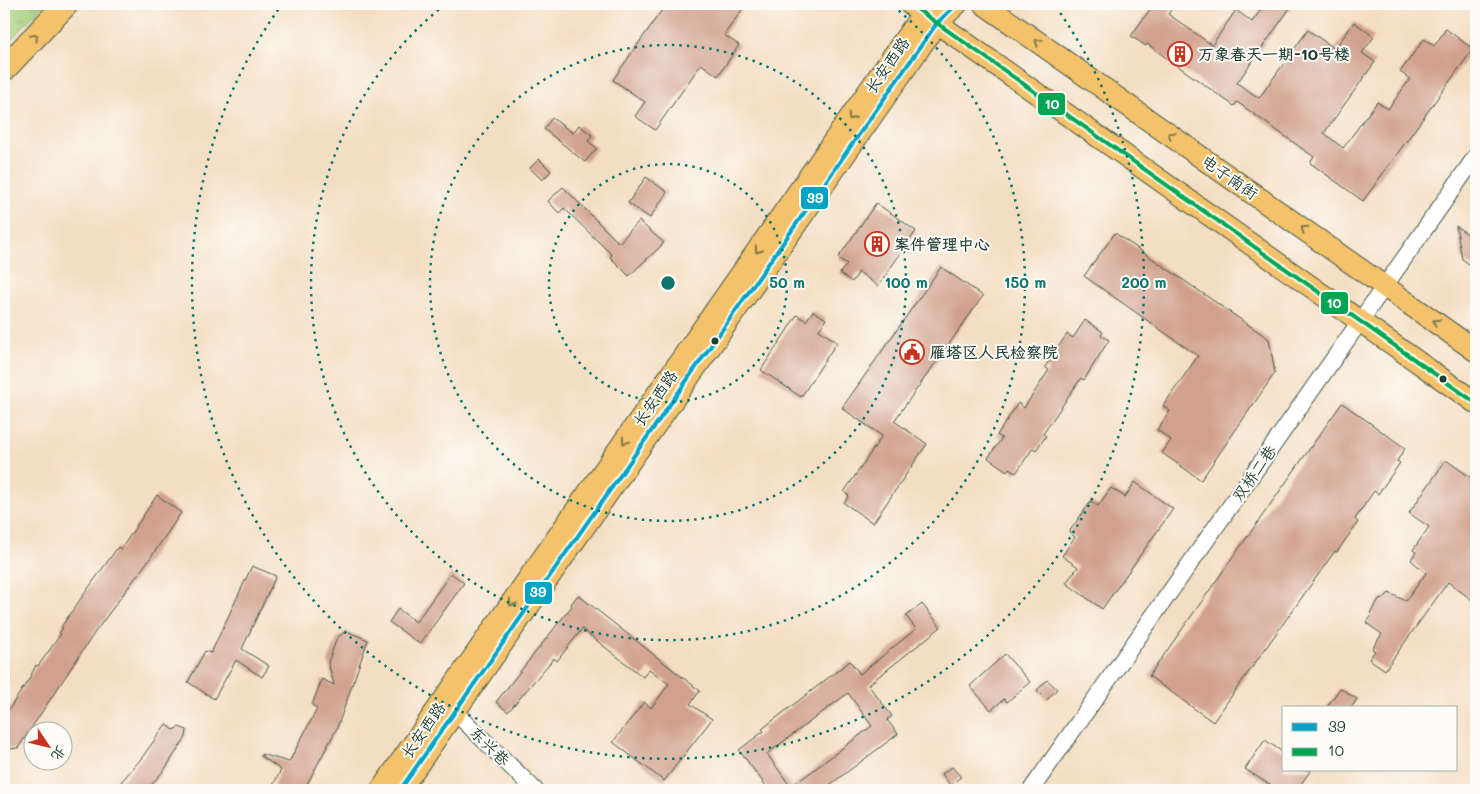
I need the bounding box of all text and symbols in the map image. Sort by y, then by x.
street label: 长安西路 [860,32,914,97]
one-way arrow [29,33,38,42]
one-way arrow [1034,39,1044,48]
building icon: 万象春天一期-10号楼 [1167,41,1193,67]
place label: 万象春天一期-10号楼 [1198,43,1350,64]
line badge: 10 [1037,92,1066,116]
text: 10 [1044,94,1060,113]
one-way arrow [848,111,857,120]
one-way arrow [1167,132,1177,141]
street label: 电子南街 [1198,150,1263,204]
line badge: 39 [800,186,829,210]
text: 39 [807,188,824,207]
one-way arrow [1300,226,1309,235]
building icon: 案件管理中心 [864,231,890,257]
place label: 案件管理中心 [894,233,990,254]
one-way arrow [755,244,764,254]
text: 50 m [769,272,805,292]
text: 100 m [884,272,928,292]
text: 150 m [1004,272,1046,292]
text: 200 m [1122,272,1167,292]
centre of rings [659,274,677,292]
line badge: 10 [1320,291,1349,315]
text: 10 [1326,293,1342,312]
one-way arrow [1433,319,1442,329]
unlabelled marker [710,336,720,346]
public building icon: 雁塔区人民检察院 [899,339,925,365]
place label: 雁塔区人民检察院 [930,341,1058,362]
street label: 长安西路 [628,365,682,430]
unlabelled marker [1438,374,1448,384]
one-way arrow [622,435,631,445]
street label: 双桥二巷 [1227,440,1281,505]
line badge: 39 [524,581,553,605]
text: 39 [530,582,547,601]
one-way arrow [509,597,518,607]
street label: 长安西路 [396,697,450,762]
legend [1282,706,1458,772]
text: 39 [1328,716,1346,736]
street label: 东兴巷 [466,721,515,770]
north arrow [22,722,72,772]
text: 10 [1328,740,1344,760]
text: 北 [47,743,71,765]

